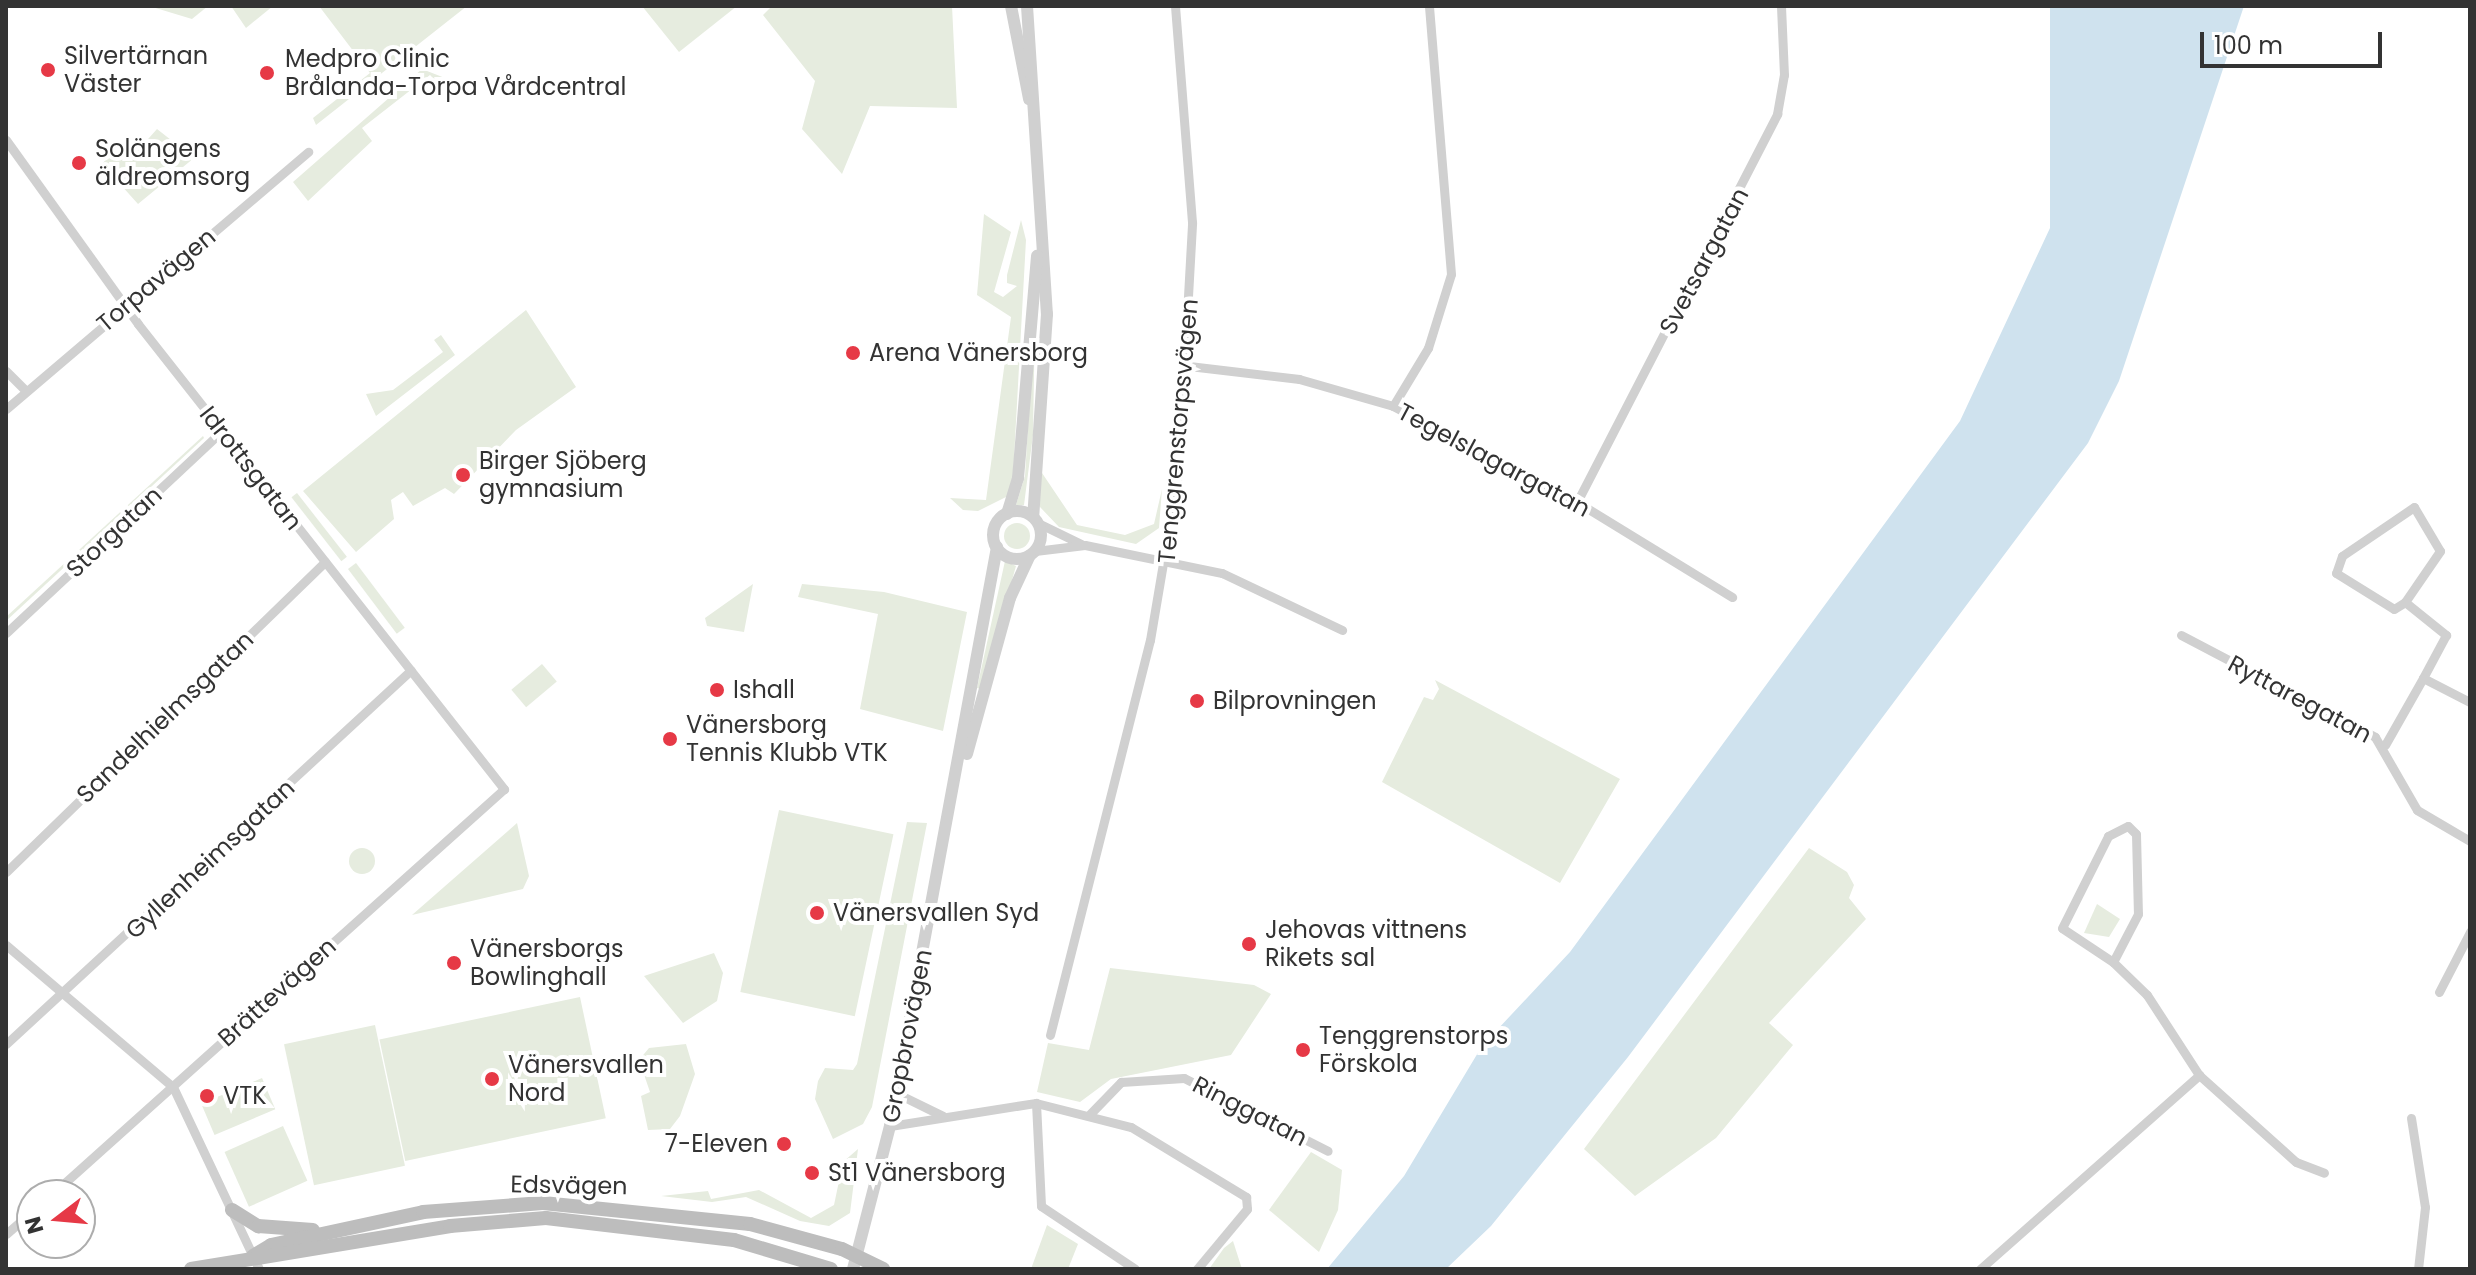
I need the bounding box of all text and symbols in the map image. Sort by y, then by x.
scale bar [2204,16,2386,66]
text: 100 m [2214,29,2283,62]
place label: Silvertärnan Väster [64,42,208,98]
place label: Medpro Clinic Brålanda-Torpa Vårdcentral [285,45,626,101]
marker: Silvertärnan Väster [39,61,57,79]
marker: Medpro Clinic Brålanda-Torpa Vårdcentral [256,62,278,84]
place label: Solängens äldreomsorg [95,135,250,191]
marker: Solängens äldreomsorg [70,154,88,172]
street label: Svetsargatan [1653,183,1755,339]
street label: Torpavägen [91,222,221,338]
street label: Tenggrenstorpsvägen [1152,298,1204,564]
place label: Arena Vänersborg [869,339,1088,367]
marker: Arena Vänersborg [844,344,862,362]
street label: Tegelslagargatan [1393,397,1595,523]
street label: Idrottsgatan [194,400,308,536]
place label: Birger Sjöberg gymnasium [479,447,647,503]
marker: Birger Sjöberg gymnasium [454,466,472,484]
street label: Storgatan [60,481,168,583]
street label: Sandelhielmsgatan [71,625,259,809]
street label: Ryttaregatan [2223,649,2377,749]
place label: Ishall [733,676,795,704]
marker: Ishall [708,681,726,699]
place label: Bilprovningen [1213,687,1377,715]
marker: Bilprovningen [1188,692,1206,710]
place label: Vänersborg Tennis Klubb VTK [686,711,888,767]
marker: Vänersborg Tennis Klubb VTK [661,730,679,748]
street label: Gyllenheimsgatan [120,773,300,945]
place label: Vänersvallen Syd [833,899,1039,927]
marker: Vänersvallen Syd [808,904,826,922]
place label: Jehovas vittnens Rikets sal [1265,916,1467,972]
street label: Brättevägen [212,932,342,1052]
place label: Vänersborgs Bowlinghall [470,935,623,991]
marker: Jehovas vittnens Rikets sal [1240,935,1258,953]
street label: Gropbrovägen [876,947,938,1125]
marker: Vänersborgs Bowlinghall [445,954,463,972]
place label: Tenggrenstorps Förskola [1319,1022,1508,1078]
marker: Tenggrenstorps Förskola [1294,1041,1312,1059]
place label: Vänersvallen Nord [508,1051,664,1107]
marker: Vänersvallen Nord [483,1070,501,1088]
street label: Ringgatan [1188,1070,1312,1152]
place label: VTK [223,1082,267,1110]
marker: VTK [198,1087,216,1105]
place label: 7-Eleven [665,1130,768,1158]
marker: 7-Eleven [775,1135,793,1153]
place label: St1 Vänersborg [828,1159,1006,1187]
marker: St1 Vänersborg [803,1164,821,1182]
street label: Edsvägen [510,1170,628,1200]
north arrow [16,1179,96,1259]
text: N [17,1213,52,1237]

